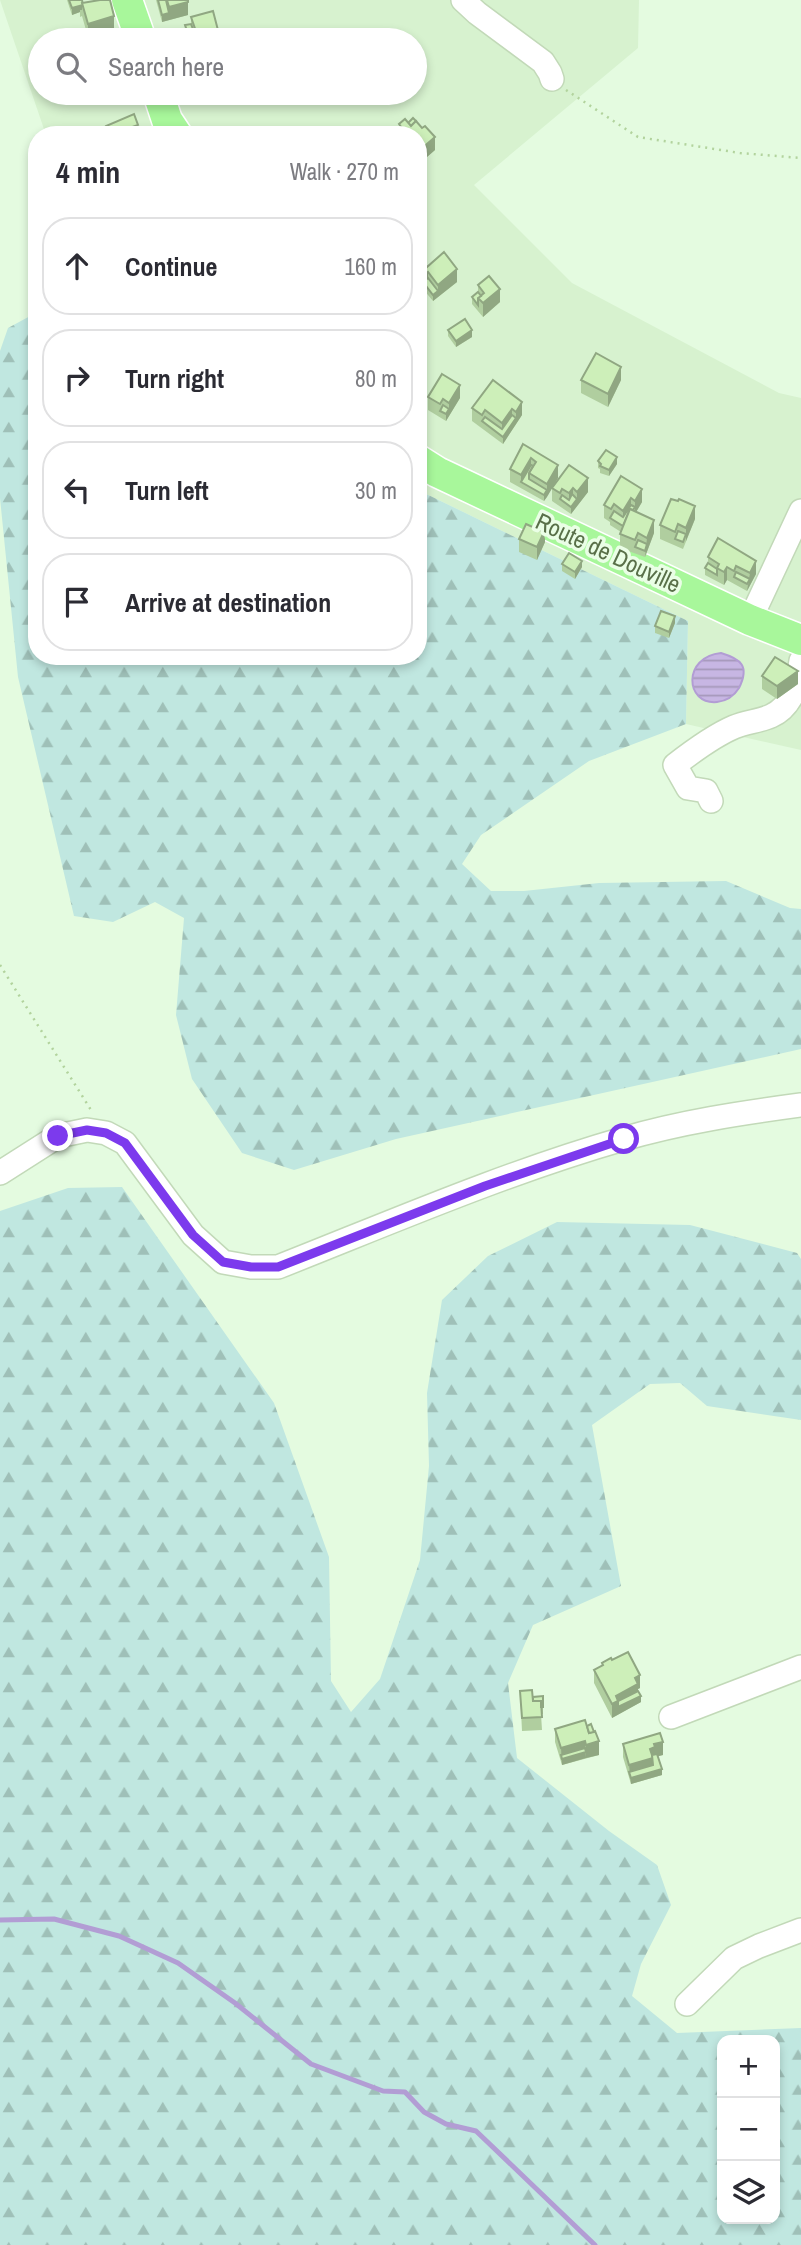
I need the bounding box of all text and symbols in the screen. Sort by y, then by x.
search box [28,28,427,105]
icon: search [52,48,90,86]
text: Search here [108,49,224,84]
text: 4 min [56,152,120,192]
text: Walk · 270 m [290,156,399,187]
icon: ahead [58,247,96,285]
text: Continue [125,249,217,284]
text: 160 m [345,251,397,282]
icon: right [58,359,96,397]
text: Turn right [125,361,224,396]
text: 80 m [355,363,397,394]
icon: left [58,471,96,509]
text: Turn left [125,473,209,508]
text: 30 m [355,475,397,506]
street label: Route de Douville [531,505,686,600]
icon: arrive [58,583,96,621]
text: Arrive at destination [125,585,331,620]
route end [42,1120,73,1151]
route start [608,1123,639,1154]
map controls [717,2035,780,2224]
button: + [717,2035,780,2098]
button: − [717,2098,780,2161]
button: layers [717,2161,780,2224]

